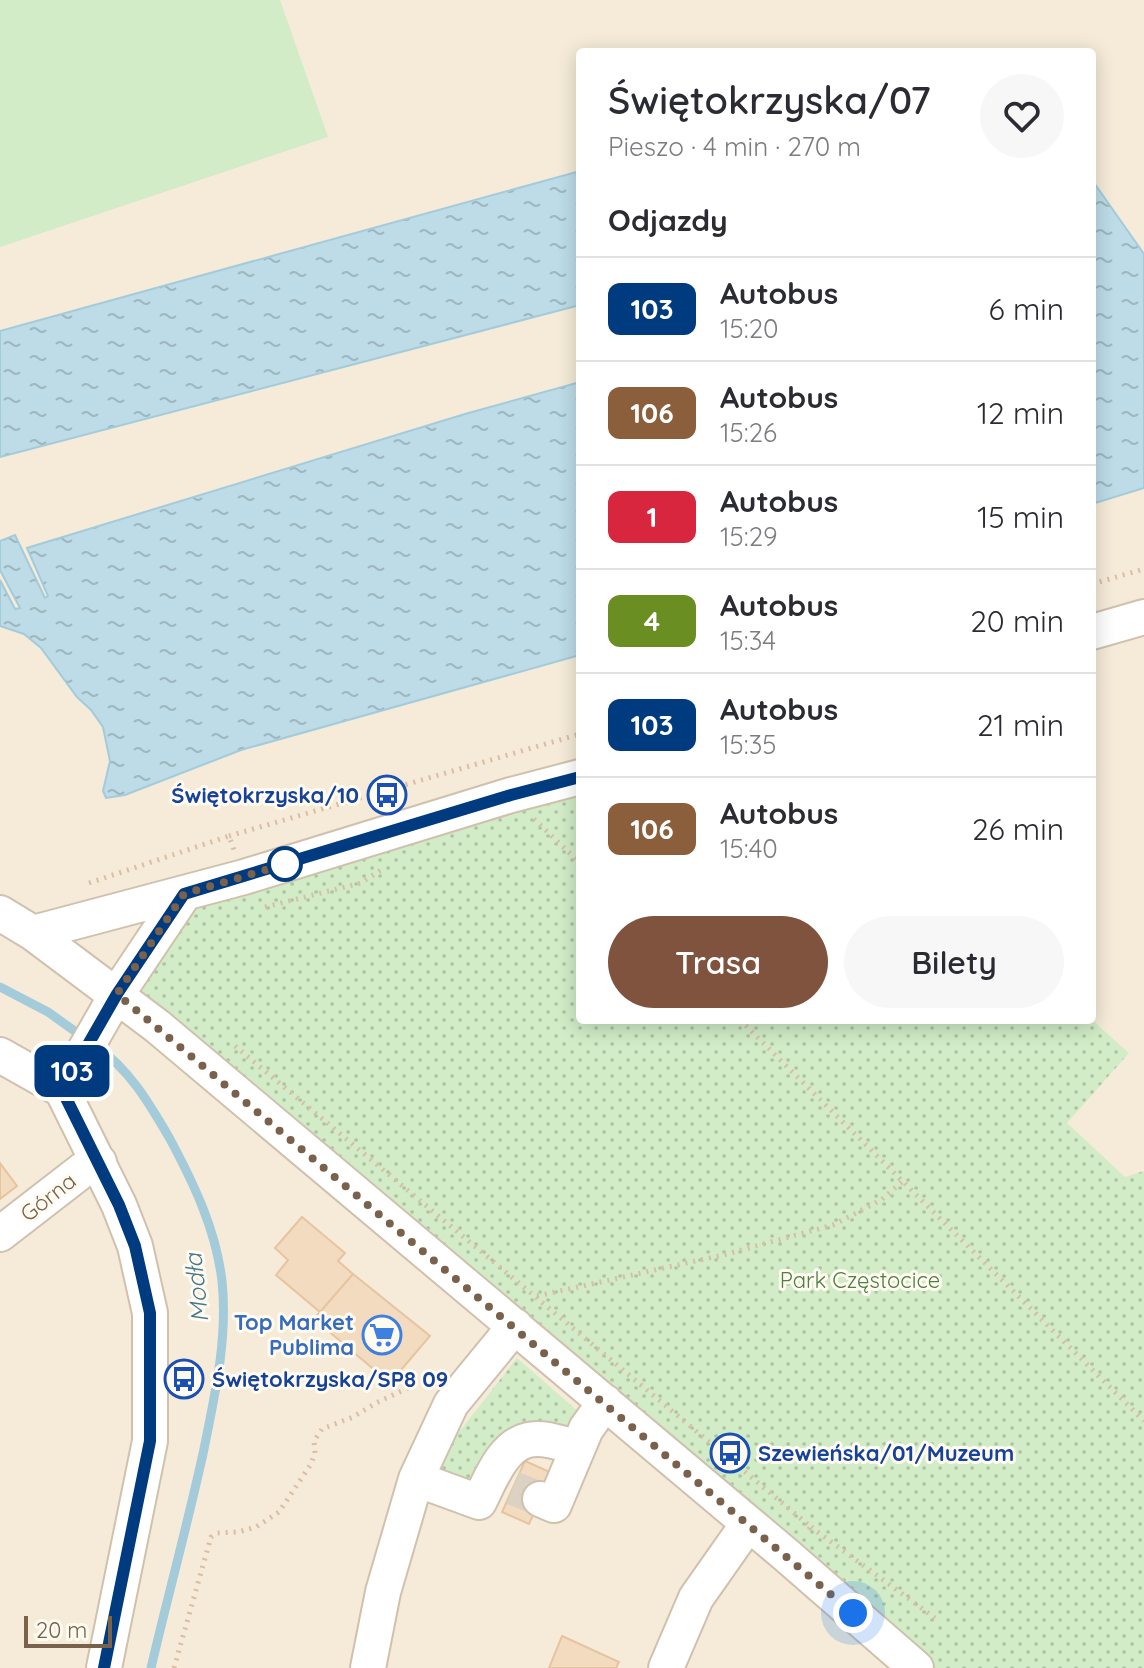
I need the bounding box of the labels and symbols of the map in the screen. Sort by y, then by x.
bus stop icon: Świętokrzyska/10 [366,774,408,816]
place label: Świętokrzyska/10 [171,781,359,809]
unlabelled marker [268,847,302,881]
line badge: 103 [26,1045,118,1097]
street label: Górna [15,1167,81,1227]
water label: Modła [177,1251,215,1324]
park label: Park Częstocice [780,1266,940,1294]
place label: Top Market Publima [234,1308,354,1361]
supermarket icon: Top Market Publima [361,1314,403,1356]
bus stop icon: Świętokrzyska/SP8 09 [163,1358,205,1400]
place label: Świętokrzyska/SP8 09 [212,1365,448,1393]
bus stop icon: Szewieńska/01/Muzeum [709,1432,751,1474]
place label: Szewieńska/01/Muzeum [758,1439,1014,1467]
your location [833,1593,873,1633]
scale bar [24,1612,112,1648]

